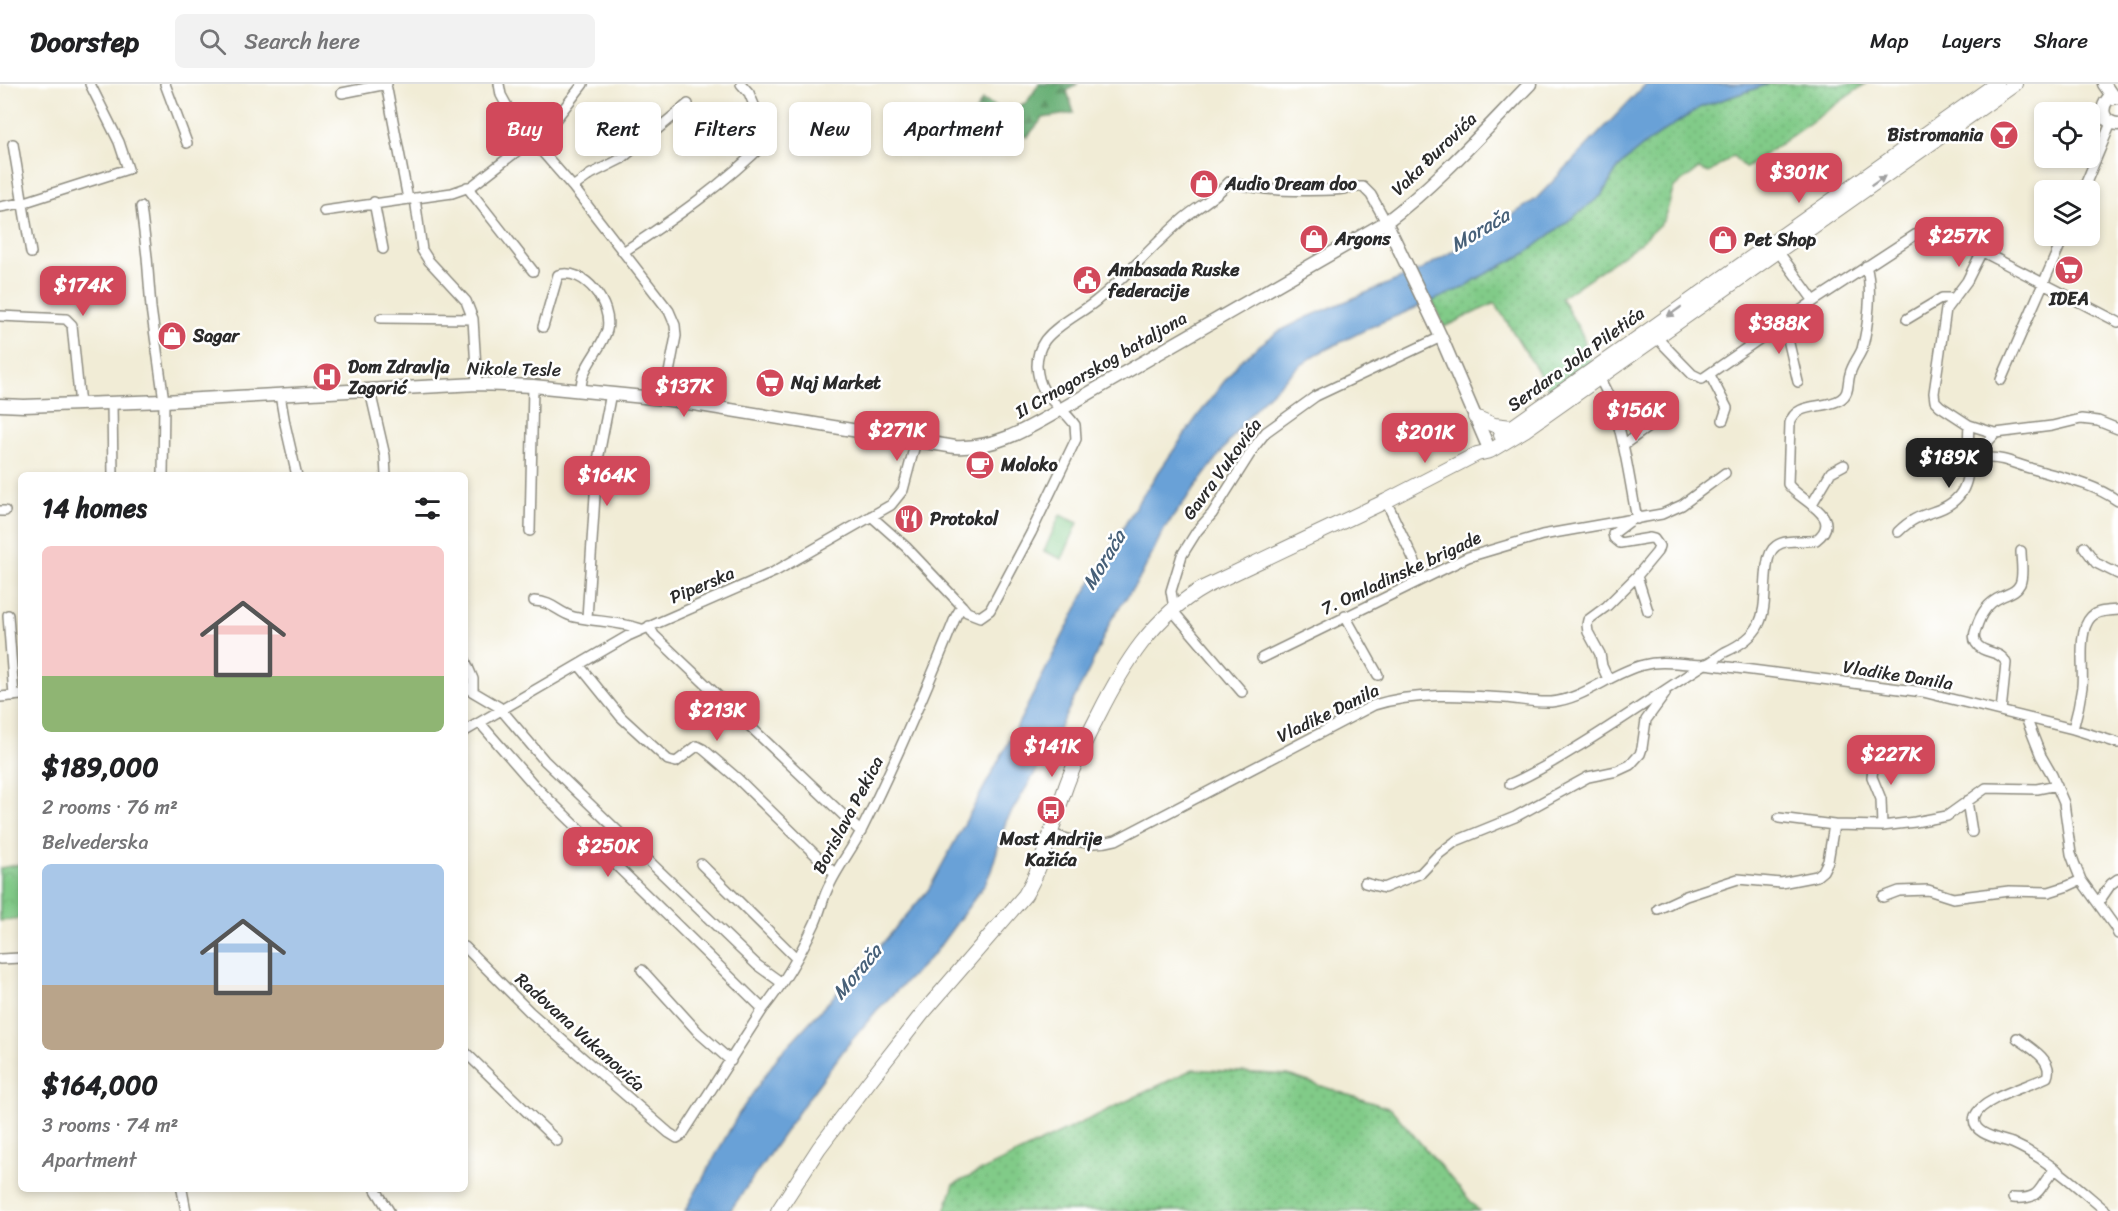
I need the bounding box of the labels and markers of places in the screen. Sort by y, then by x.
place label: Bistromania [1887,119,1984,151]
bar icon: Bistromania [1988,119,2020,151]
pin: $301K [1757,153,1841,204]
shop icon: Audio Dream doo [1188,168,1220,200]
place label: Audio Dream doo [1224,168,1358,200]
pin: $257K [1917,217,2001,268]
shop icon: Argons [1298,223,1330,255]
place label: Argons [1334,223,1391,255]
shop icon: Pet Shop [1707,224,1739,256]
place label: Pet Shop [1744,224,1817,256]
place label: Ambasada Ruske federacije [1107,254,1240,307]
supermarket icon: IDEA [2053,254,2085,286]
public building icon: Ambasada Ruske federacije [1071,264,1103,296]
pin: $174K [41,266,125,317]
place label: IDEA [2048,283,2089,315]
pin: $388K [1737,304,1821,355]
shop icon: Sagar [156,320,188,352]
place label: Sagar [192,320,240,352]
place label: Dom Zdravlja Zagorić [347,351,451,404]
hospital icon: Dom Zdravlja Zagorić [311,361,343,393]
pin: $137K [642,367,726,418]
supermarket icon: Naj Market [754,367,786,399]
place label: Naj Market [790,367,881,399]
pin: $156K [1594,391,1678,442]
pin: $271K [855,411,939,462]
pin: $201K [1383,413,1467,464]
pin: $189K [1907,438,1991,489]
cafe icon: Moloko [964,449,996,481]
place label: Moloko [1000,449,1058,481]
pin: $164K [565,456,649,507]
restaurant icon: Protokol [893,503,925,535]
place label: Protokol [930,503,999,535]
pin: $213K [675,691,759,742]
pin: $141K [1010,727,1094,778]
pin: $227K [1849,735,1933,786]
bus stop icon: Most Andrije Kažića [1035,794,1067,826]
place label: Most Andrije Kažića [999,823,1103,876]
pin: $250K [566,827,650,878]

